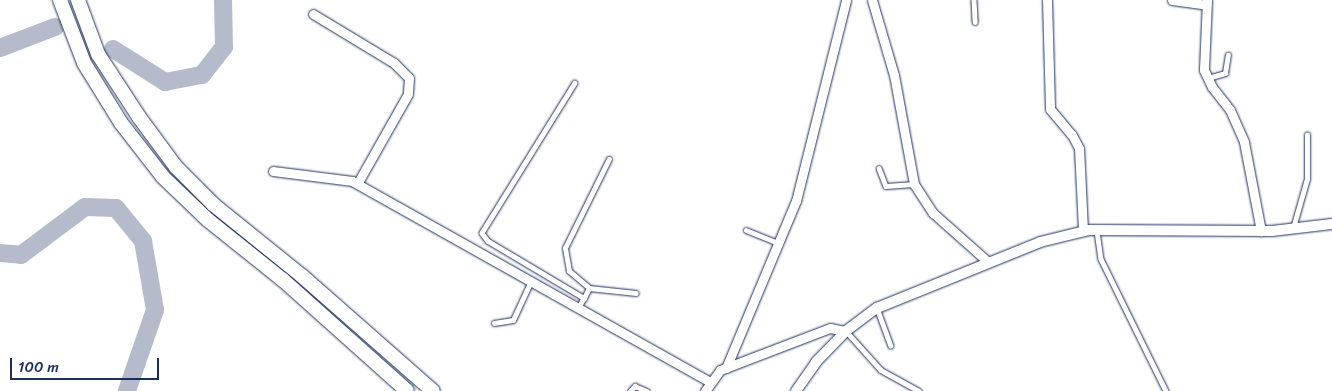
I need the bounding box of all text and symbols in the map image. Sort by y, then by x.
scale bar [12,348,161,380]
text: 100 m [18,354,59,380]

